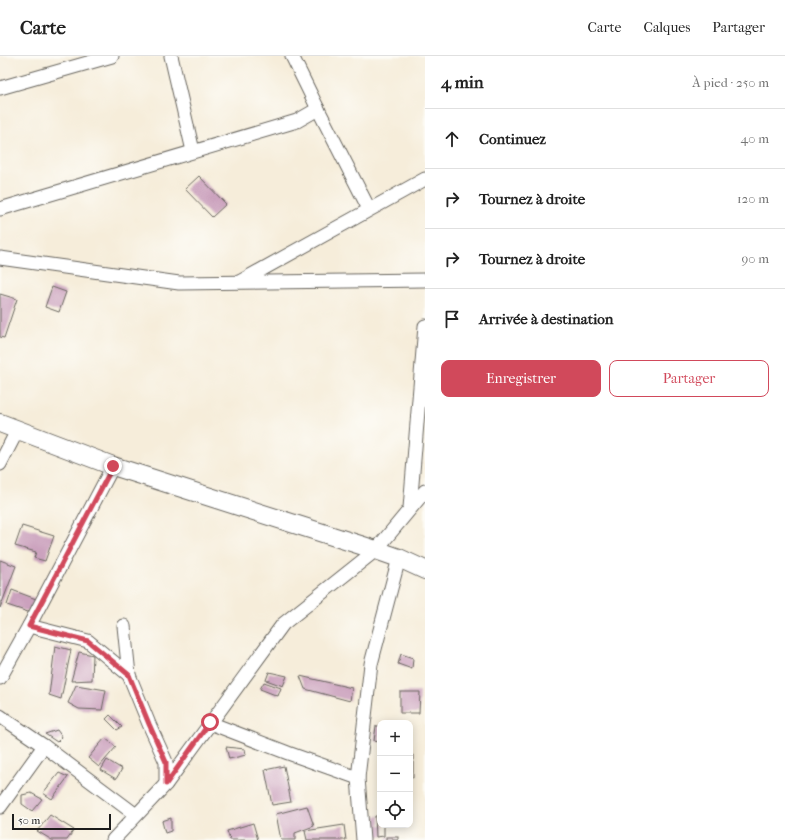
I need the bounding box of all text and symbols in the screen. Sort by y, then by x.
text: Carte [20,17,66,39]
text: Carte [588,19,621,36]
text: Calques [643,19,690,36]
text: Partager [712,19,765,36]
text: 4 min [441,72,484,92]
text: À pied · 250 m [692,75,769,90]
icon: ahead [441,128,463,150]
text: Continuez [479,130,546,148]
text: 40 m [741,131,769,146]
icon: right [441,188,463,210]
text: Tournez à droite [479,190,585,208]
text: 120 m [737,191,769,206]
icon: right [441,248,463,270]
text: Tournez à droite [479,250,585,268]
text: 90 m [741,251,769,266]
icon: arrive [441,308,463,330]
text: Arrivée à destination [479,310,614,328]
button: Enregistrer [441,360,601,397]
button: Partager [609,360,769,397]
route end [104,457,122,475]
route start [201,713,219,731]
map controls [377,720,413,828]
button: + [377,720,413,756]
button: − [377,756,413,792]
button: locate [377,792,413,828]
scale bar [12,812,111,831]
text: 50 m [18,814,40,827]

